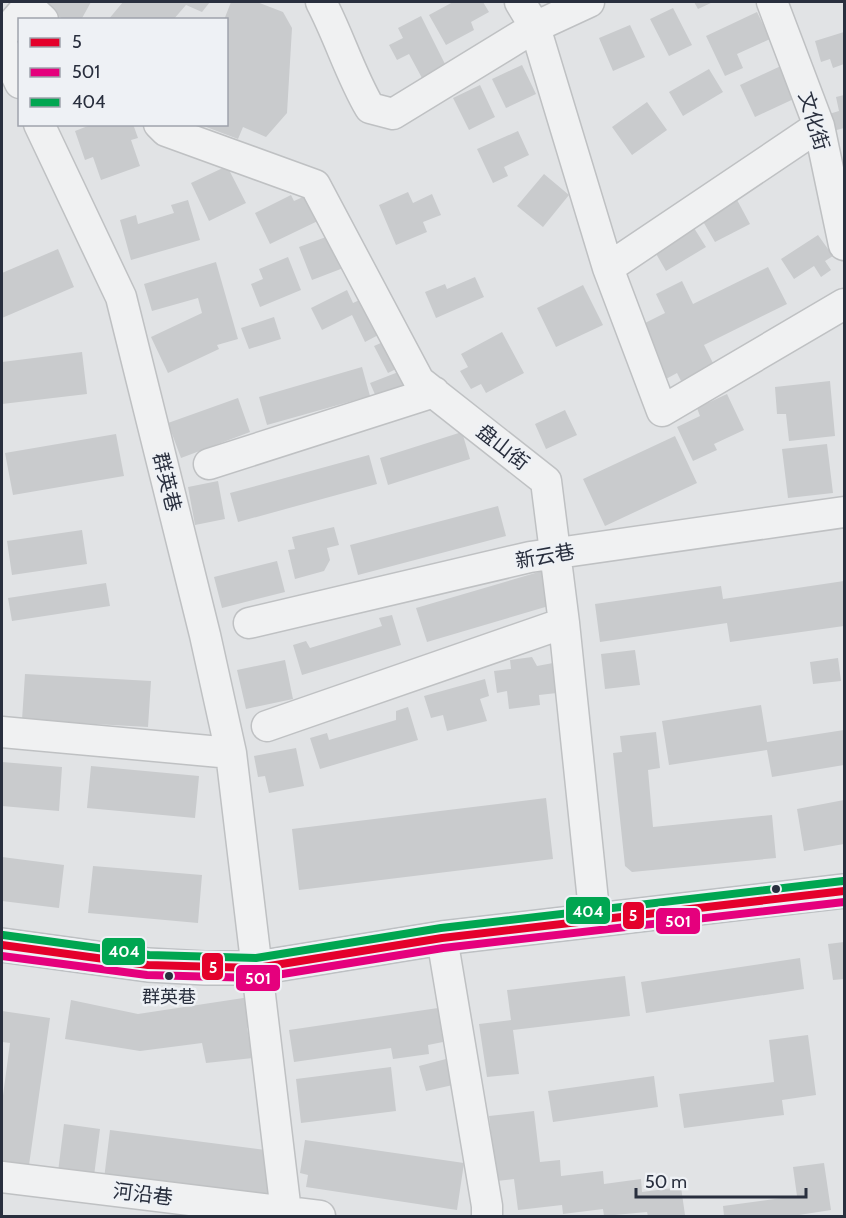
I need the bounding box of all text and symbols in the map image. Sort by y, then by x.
legend [18,18,228,126]
text: 5 [72,31,82,53]
text: 501 [72,61,100,83]
street label: 文化街 [794,89,834,153]
text: 404 [72,91,105,113]
street label: 盘山街 [472,419,534,475]
street label: 群英巷 [148,450,186,514]
street label: 新云巷 [513,539,577,573]
unlabelled marker [770,883,782,895]
line badge: 404 [565,896,611,925]
line badge: 5 [622,901,645,930]
text: 404 [572,902,604,921]
text: 5 [629,906,637,925]
line badge: 501 [655,907,701,935]
text: 501 [665,912,691,931]
line badge: 404 [101,937,146,966]
text: 404 [108,942,140,961]
line badge: 5 [201,952,224,981]
text: 5 [209,958,217,977]
line badge: 501 [235,964,281,992]
text: 501 [245,969,271,988]
marker: 群英巷 [163,970,175,982]
place label: 群英巷 [142,986,196,1008]
scale bar [636,1161,806,1199]
text: 50 m [645,1171,687,1193]
street label: 河沿巷 [112,1178,174,1210]

